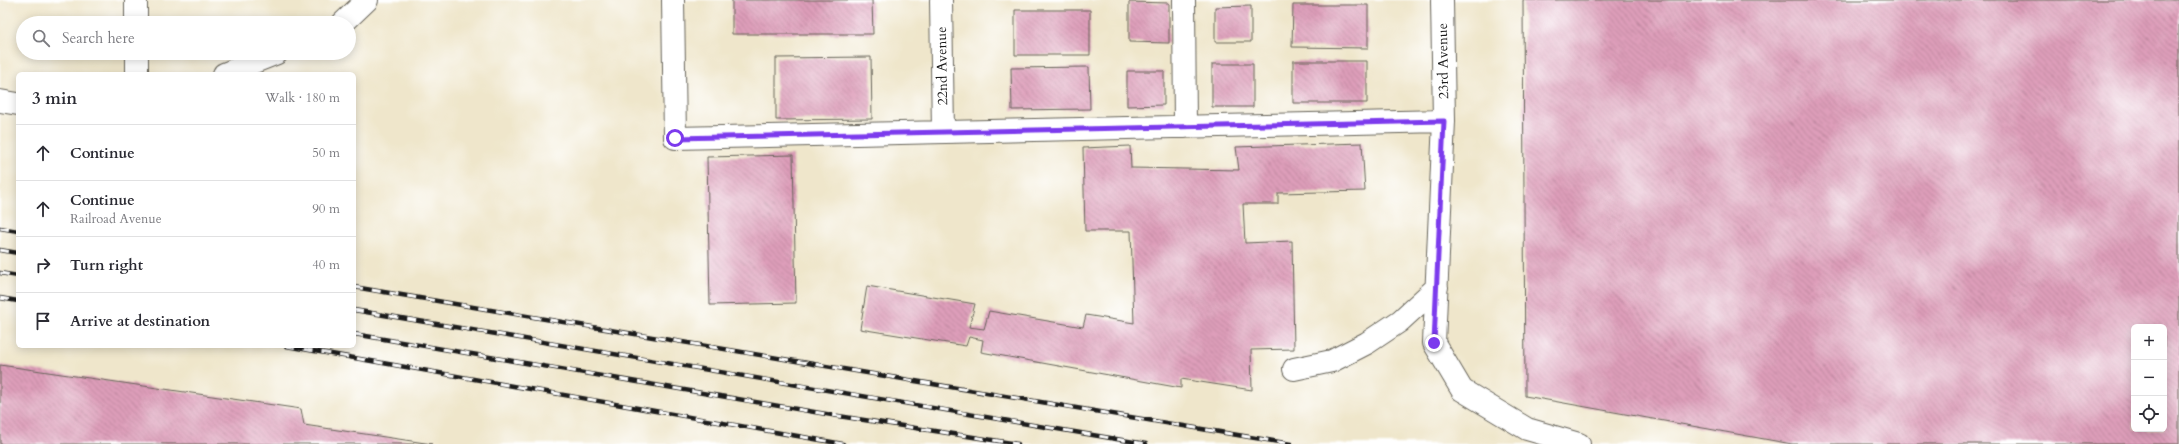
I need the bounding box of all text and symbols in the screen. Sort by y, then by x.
search box [16,16,356,60]
street label: 23rd Avenue [1433,23,1453,99]
street label: 22nd Avenue [932,26,952,106]
icon: search [30,27,52,49]
text: Search here [62,28,135,48]
text: 3 min [32,87,77,110]
text: Walk · 180 m [265,89,340,107]
route start [666,129,684,147]
icon: ahead [32,142,54,164]
text: Continue [70,143,135,163]
text: 50 m [312,144,340,162]
text: Continue [70,190,135,210]
icon: ahead [32,198,54,220]
text: 90 m [312,200,340,218]
text: Railroad Avenue [70,210,162,228]
icon: right [32,254,54,276]
text: Turn right [70,255,143,275]
text: 40 m [312,256,340,274]
icon: arrive [32,310,54,332]
text: Arrive at destination [70,311,210,331]
map controls [2131,324,2167,432]
button: + [2131,324,2167,360]
route end [1425,334,1443,352]
button: − [2131,360,2167,396]
button: locate [2131,396,2167,432]

